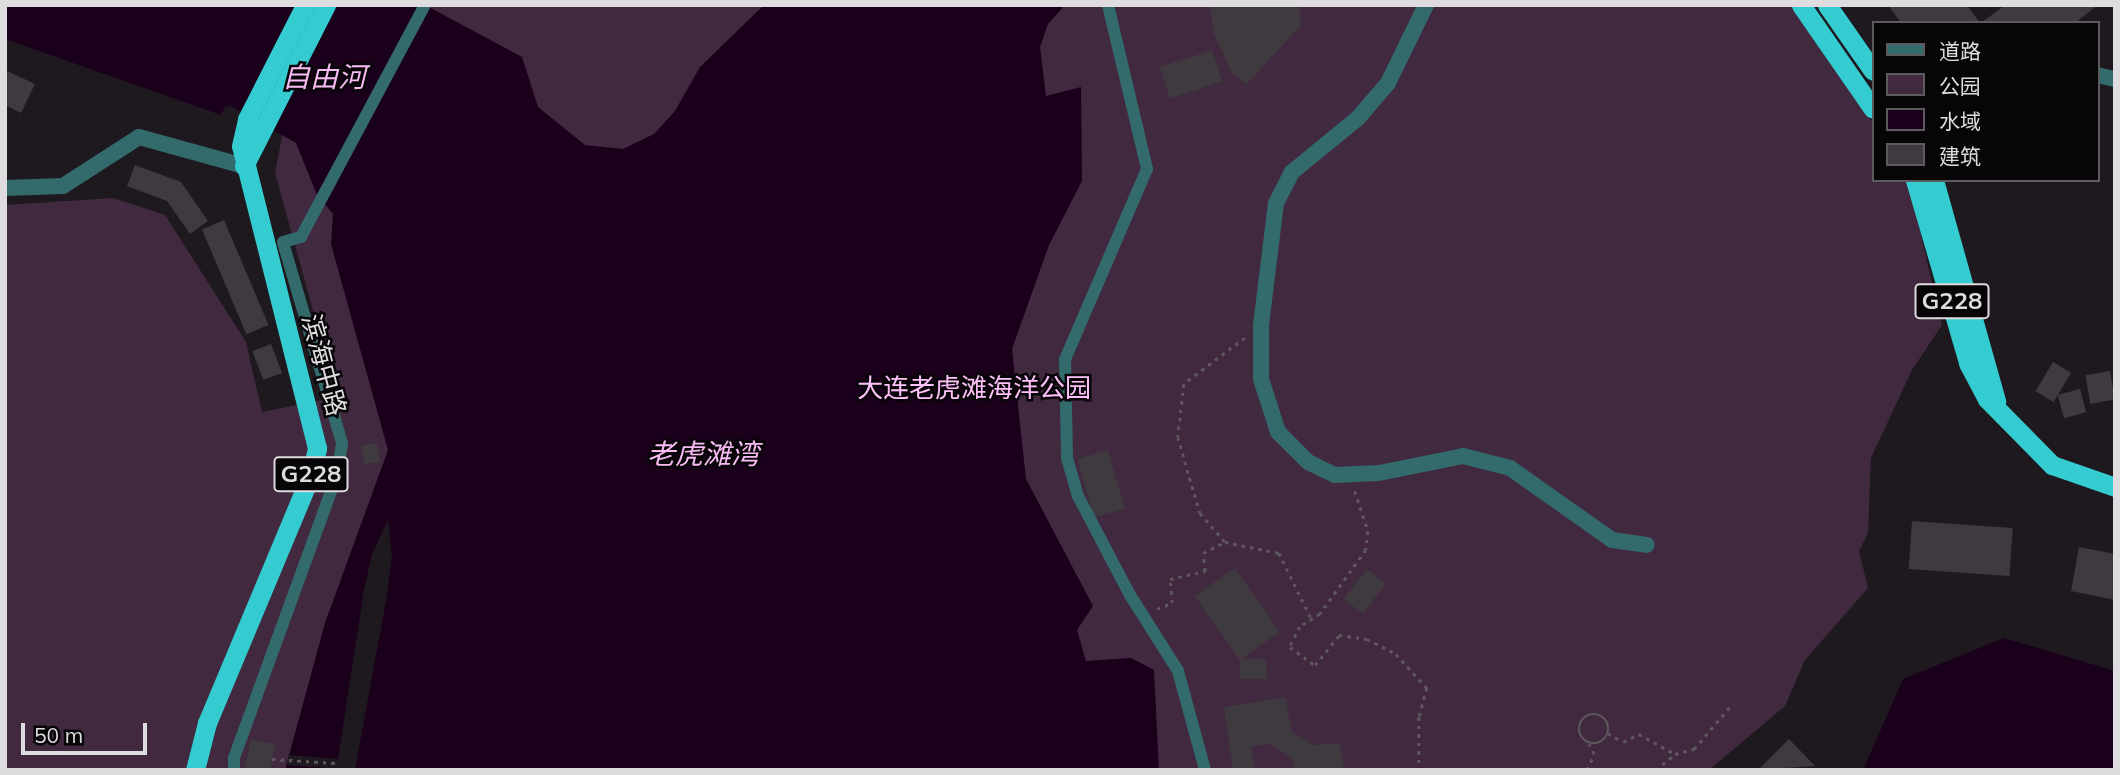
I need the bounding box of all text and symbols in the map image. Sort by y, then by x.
legend [1871,21,2099,182]
text: 道路 [1939,38,1981,64]
water label: 自由河 [282,60,366,94]
text: 公园 [1939,73,1981,99]
text: 水域 [1939,108,1981,134]
text: 建筑 [1939,143,1981,169]
road number: G228 [1913,280,1990,322]
street label: 滨海中路 [295,311,353,419]
park label: 大连老虎滩海洋公园 [857,372,1091,404]
water label: 老虎滩湾 [647,437,759,471]
road number: G228 [272,453,350,494]
scale bar [24,708,150,752]
text: 50 m [34,722,83,748]

